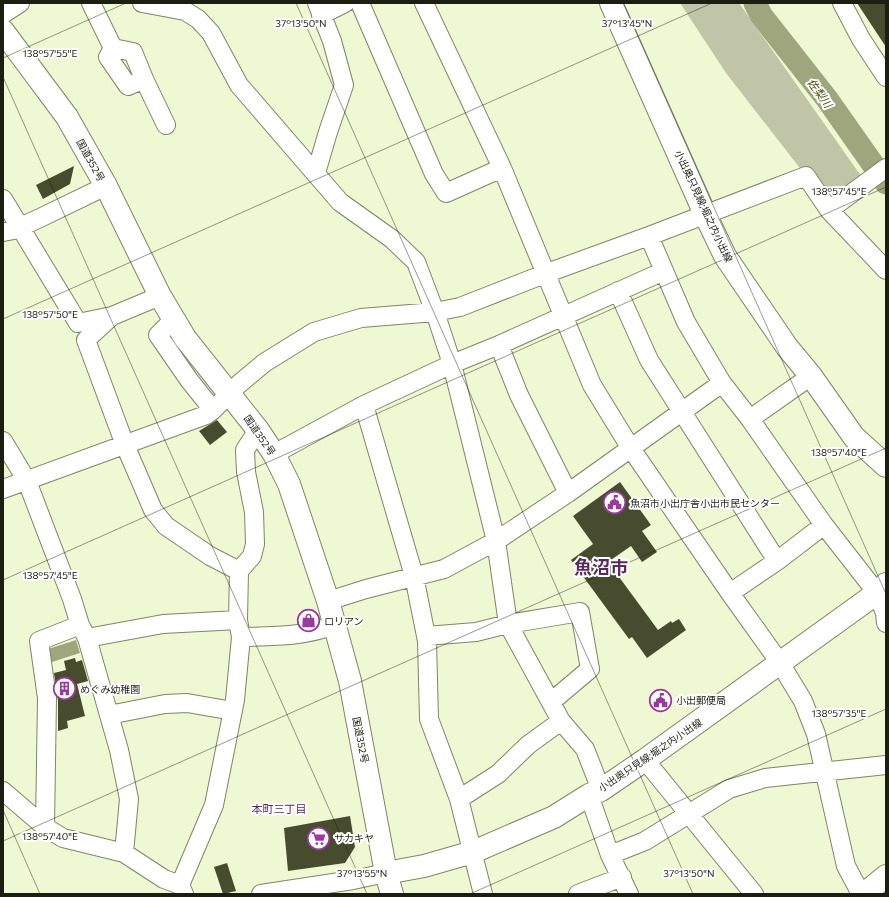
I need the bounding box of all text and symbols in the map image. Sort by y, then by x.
text: 37°13'50"N [275,17,327,29]
text: 37°13'45"N [602,17,652,29]
text: 138°57'55"E [23,47,78,59]
water label: 佐梨川 [805,76,836,111]
street label: 国道352号 [74,137,108,183]
street label: 小出奥只見線;堀之内小出線 [673,148,735,264]
text: 138°57'45"E [811,185,867,197]
text: 138°57'50"E [22,308,78,320]
street label: 国道352号 [242,412,278,458]
text: 138°57'40"E [811,446,867,458]
public building icon: 魚沼市小出庁舎小出市民センター [602,490,628,516]
place label: 魚沼市小出庁舎小出市民センター [630,497,780,509]
district label: 魚沼市 [574,556,628,578]
text: 138°57'45"E [22,569,78,581]
shop icon: ロリアン [296,608,322,634]
place label: ロリアン [324,615,364,627]
building icon: めぐみ幼稚園 [51,676,77,702]
place label: めぐみ幼稚園 [80,683,140,695]
public building icon: 小出郵便局 [648,687,674,713]
place label: 小出郵便局 [676,694,726,706]
text: 138°57'35"E [812,707,867,719]
street label: 国道352号 [351,716,371,764]
street label: 小出奥只見線;堀之内小出線 [596,716,704,794]
district label: 本町三丁目 [252,802,307,815]
supermarket icon: サカキヤ [306,825,332,851]
text: 138°57'40"E [22,830,78,842]
place label: サカキヤ [334,832,374,844]
text: 37°13'55"N [337,867,387,879]
text: 37°13'50"N [663,867,715,879]

